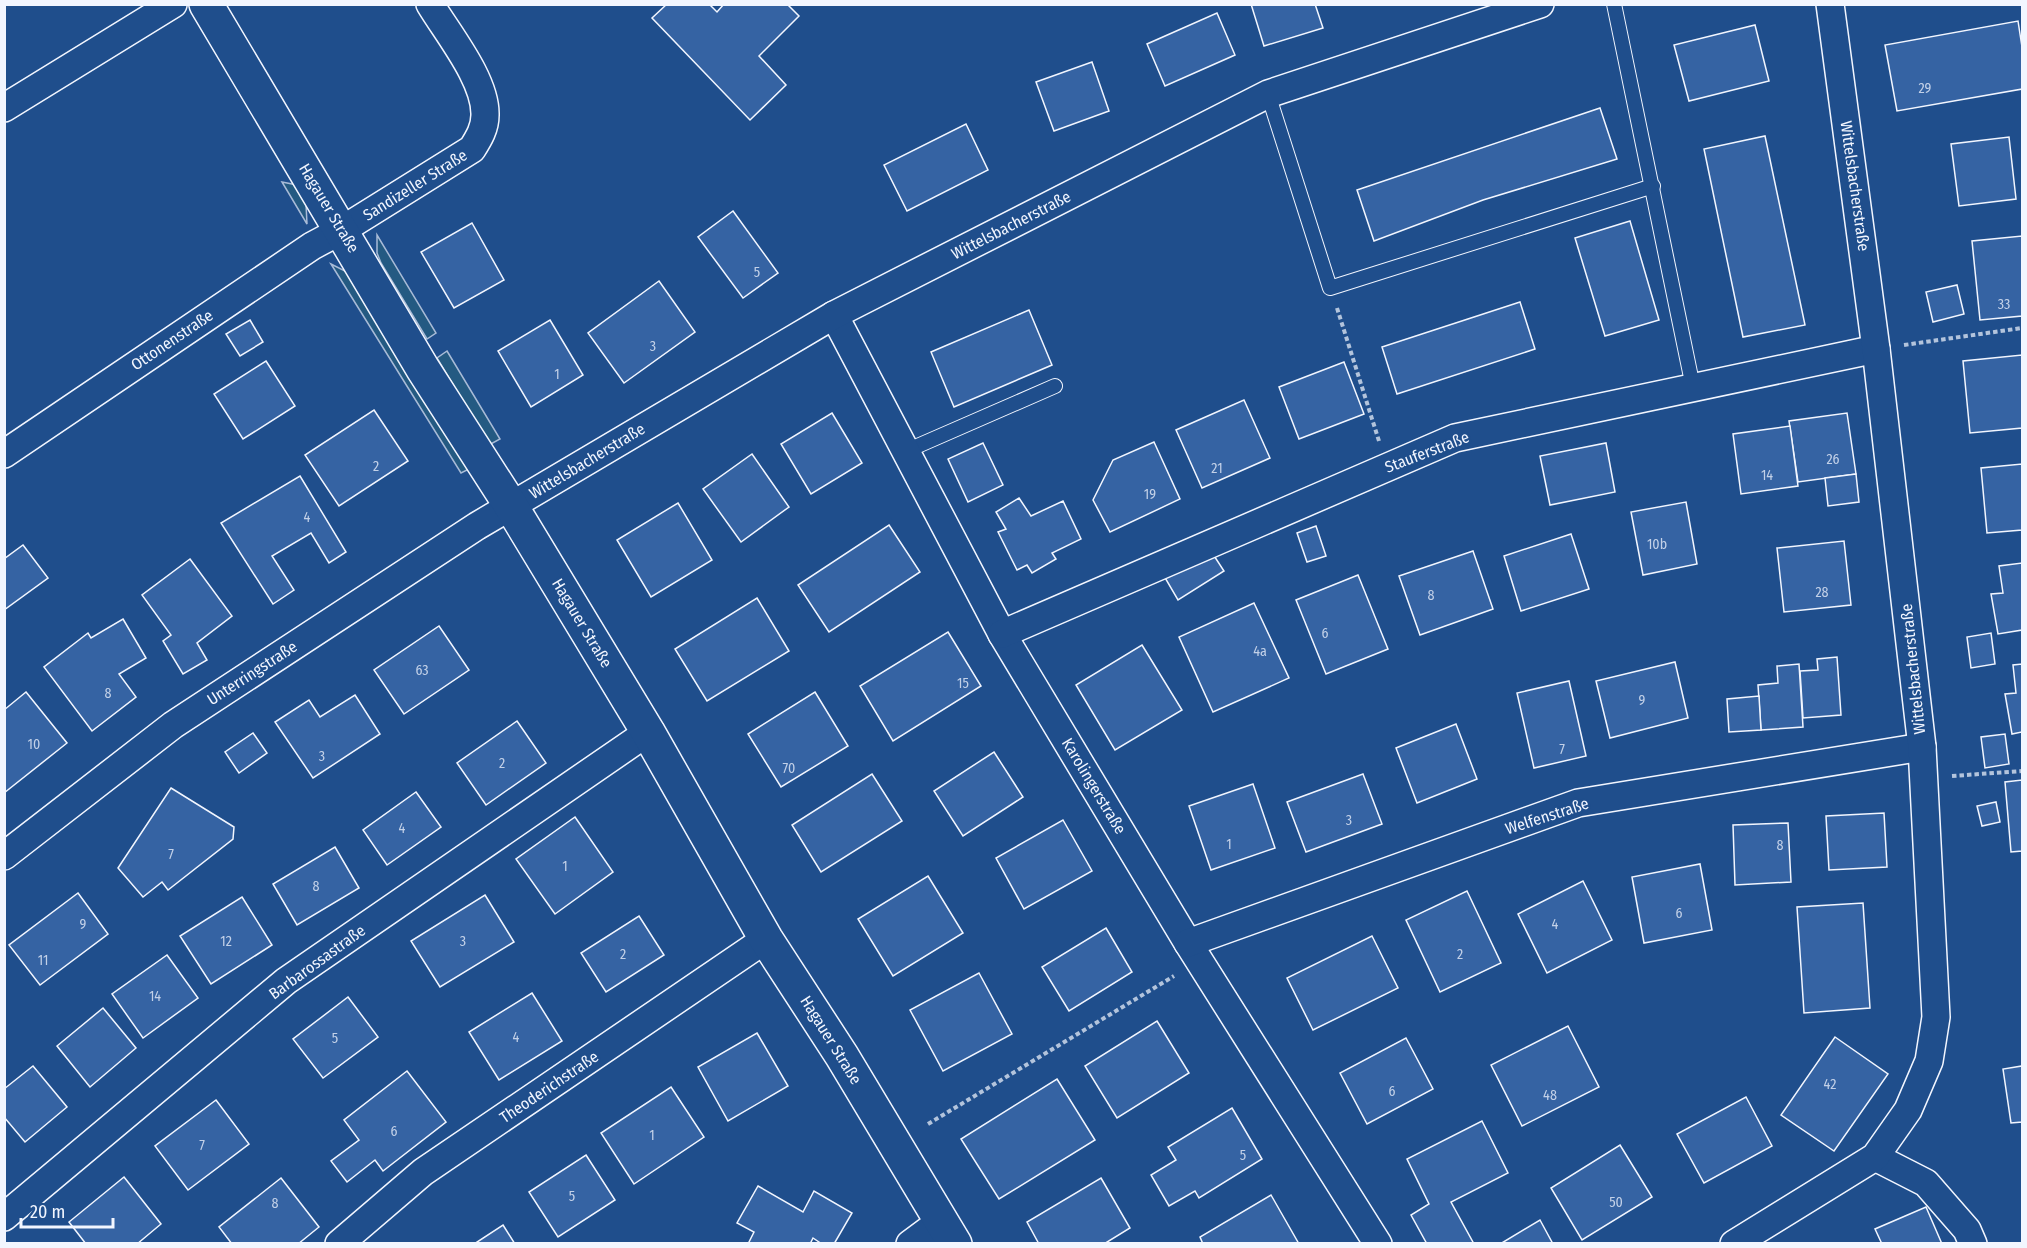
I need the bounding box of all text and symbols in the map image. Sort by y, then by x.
house number: 29 [1919,80,1932,97]
street label: Wittelsbacherstraße [1836,120,1874,252]
street label: Sandizeller Straße [359,145,471,225]
street label: Hagauer Straße [295,160,363,256]
street label: Wittelsbacherstraße [948,187,1074,263]
house number: 5 [754,264,760,281]
house number: 33 [1998,296,2010,313]
street label: Ottonenstraße [127,306,217,374]
house number: 3 [650,338,656,355]
house number: 1 [554,366,560,383]
street label: Wittelsbacherstraße [526,419,648,503]
street label: Stauferstraße [1382,427,1472,477]
house number: 26 [1826,451,1840,468]
house number: 2 [373,458,379,475]
house number: 21 [1211,460,1223,477]
house number: 14 [1761,467,1773,484]
house number: 19 [1144,486,1156,503]
house number: 4 [304,509,311,526]
house number: 10b [1647,536,1667,553]
street label: Hagauer Straße [548,575,616,671]
house number: 28 [1815,584,1829,601]
house number: 8 [1428,587,1435,604]
street label: Wittelsbacherstraße [1897,603,1929,735]
house number: 6 [1322,625,1329,642]
street label: Unterringstraße [204,637,301,709]
house number: 4a [1253,643,1267,660]
house number: 63 [415,662,429,679]
house number: 15 [957,675,969,692]
house number: 8 [105,685,112,702]
house number: 9 [1639,692,1646,709]
street label: Karolingerstraße [1058,735,1130,837]
house number: 10 [28,736,40,753]
house number: 7 [1559,741,1565,758]
house number: 3 [319,748,325,765]
house number: 2 [499,755,505,772]
house number: 70 [783,760,795,777]
street label: Welfenstraße [1503,794,1591,838]
house number: 3 [1346,812,1352,829]
house number: 4 [399,820,406,837]
house number: 1 [1226,836,1232,853]
house number: 8 [1777,837,1784,854]
house number: 7 [168,846,174,863]
house number: 1 [562,858,568,875]
house number: 8 [313,878,320,895]
house number: 6 [1676,905,1683,922]
house number: 9 [80,916,87,933]
house number: 4 [1552,916,1559,933]
street label: Barbarossastraße [265,921,369,1003]
house number: 12 [220,933,232,950]
house number: 3 [460,933,466,950]
house number: 2 [620,946,626,963]
house number: 2 [1457,946,1463,963]
house number: 11 [38,952,48,969]
house number: 14 [149,988,161,1005]
street label: Hagauer Straße [796,992,866,1088]
house number: 4 [513,1029,520,1046]
house number: 5 [332,1030,338,1047]
street label: Theoderichstraße [496,1047,602,1127]
house number: 42 [1824,1076,1836,1093]
house number: 6 [1389,1083,1396,1100]
house number: 48 [1543,1087,1557,1104]
house number: 6 [391,1123,398,1140]
house number: 1 [649,1127,655,1144]
house number: 7 [199,1137,205,1154]
house number: 5 [1240,1147,1246,1164]
house number: 5 [569,1188,575,1205]
scale bar [21,1191,112,1229]
house number: 50 [1609,1194,1623,1211]
house number: 8 [272,1195,279,1212]
text: 20 m [30,1201,65,1223]

